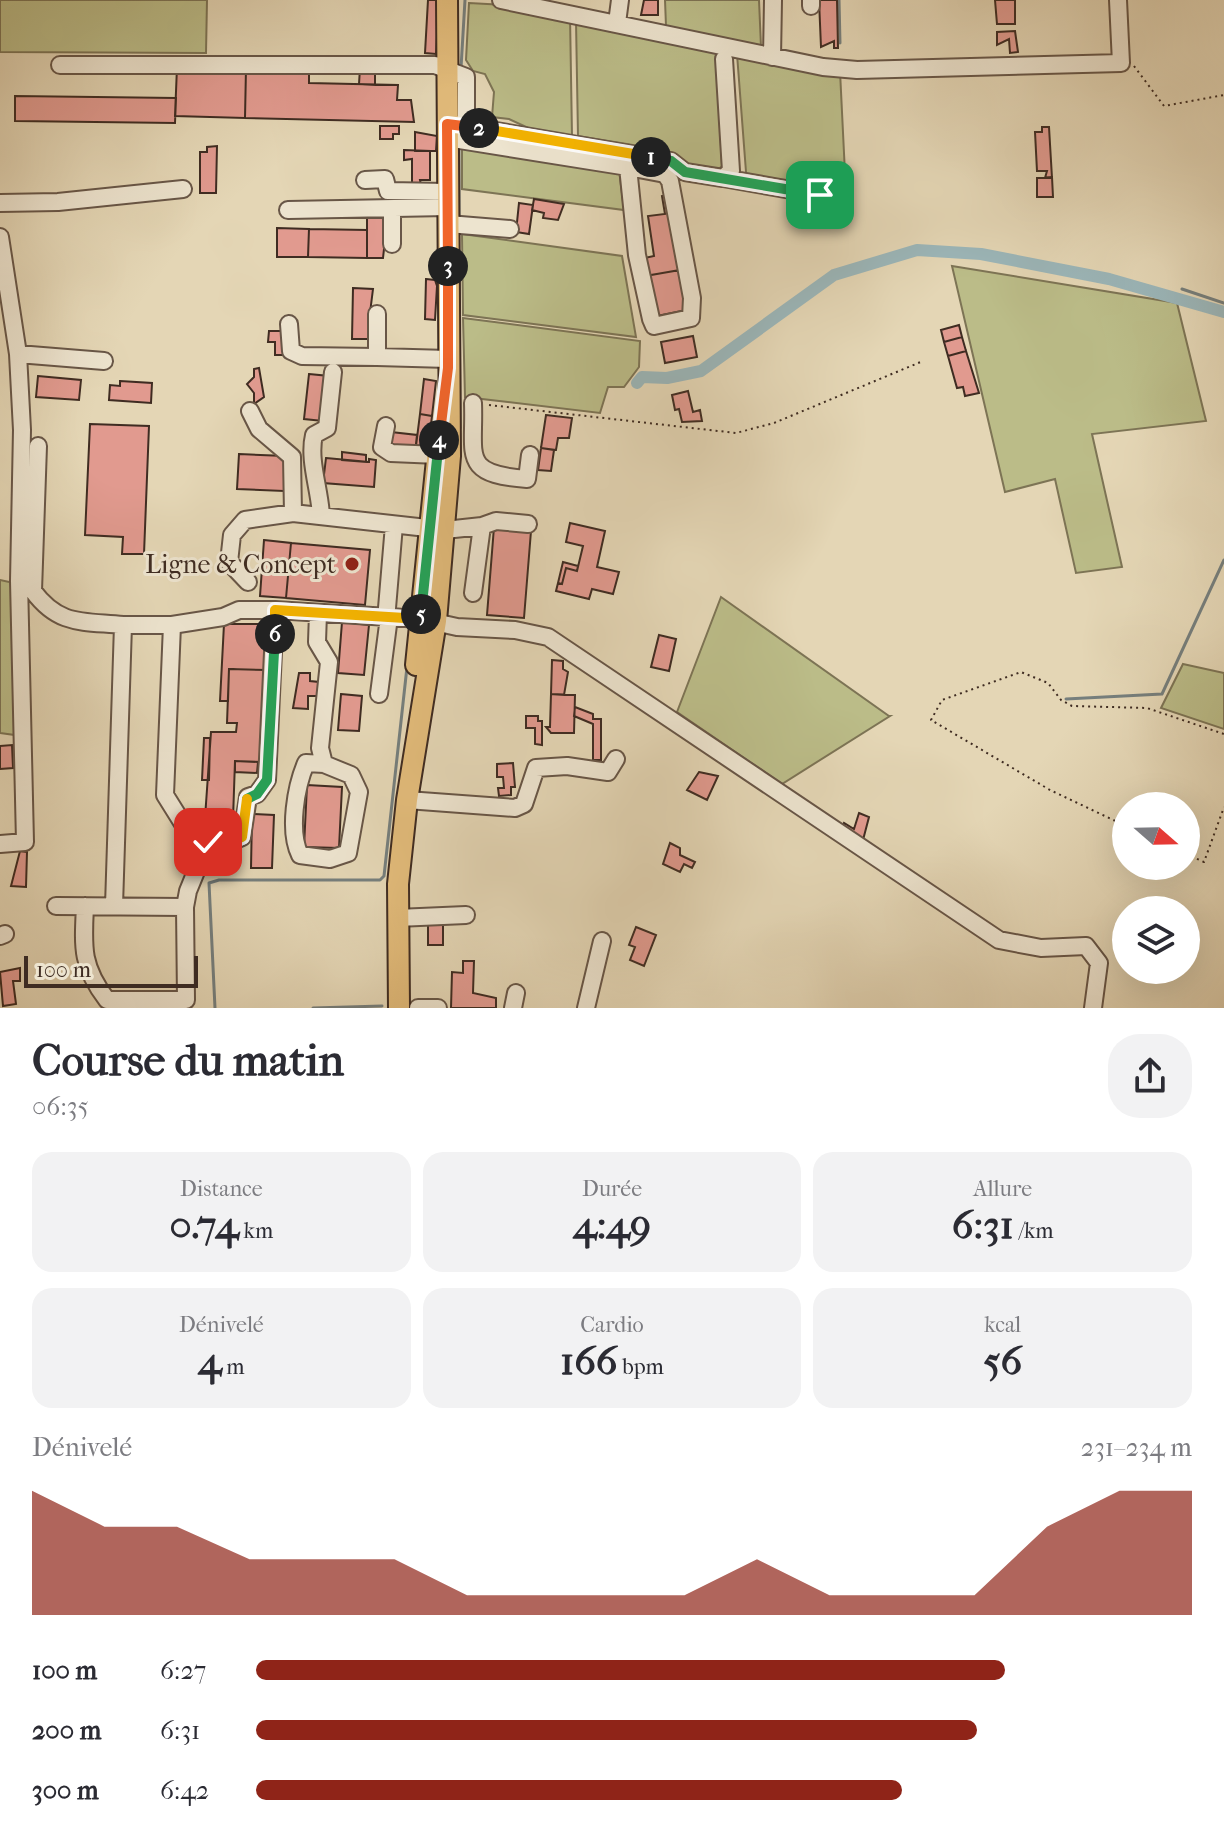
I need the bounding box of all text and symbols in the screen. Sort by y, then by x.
pin: 2 [459,108,499,148]
text: 2 [473,115,485,141]
pin: 1 [631,137,671,177]
text: 1 [647,144,655,170]
pin [786,161,854,229]
icon: arrive [798,173,842,217]
pin: 3 [428,246,468,286]
text: 3 [443,253,453,279]
pin: 4 [419,420,459,460]
text: 4 [433,427,446,453]
place label: Ligne & Concept [145,549,337,580]
marker: Ligne & Concept [343,555,361,573]
pin: 5 [401,594,441,634]
text: 5 [416,601,426,627]
pin: 6 [255,614,295,654]
text: 6 [269,621,281,647]
north arrow [1112,792,1200,880]
map controls [1112,792,1200,984]
pin [174,808,242,876]
icon: check [186,820,230,864]
button: layers [1112,896,1200,984]
scale bar [24,952,198,988]
text: 100 m [36,957,91,983]
button: share [1108,1034,1192,1118]
text: Course du matin [32,1035,344,1086]
text: 06:35 [32,1091,89,1122]
text: Distance [180,1176,263,1202]
text: Durée [582,1176,642,1202]
text: Allure [973,1176,1032,1202]
text: 0.74 [169,1202,239,1248]
text: 4:49 [573,1202,651,1248]
text: 6:31 [952,1202,1014,1248]
text: km [239,1218,273,1244]
text: /km [1014,1218,1054,1244]
text: Dénivelé [179,1312,264,1338]
text: Cardio [580,1312,644,1338]
text: kcal [984,1312,1021,1338]
text: 4 [198,1338,222,1384]
text: 166 [560,1338,618,1384]
text: 56 [983,1338,1022,1384]
text: m [222,1354,245,1380]
text: bpm [618,1354,664,1380]
text: Dénivelé [32,1432,132,1463]
text: 231–234 m [1081,1432,1192,1463]
text: 100 m [32,1655,97,1686]
text: 6:27 [160,1655,206,1686]
text: 200 m [32,1715,101,1746]
text: 6:31 [160,1715,200,1746]
text: 300 m [32,1775,99,1806]
text: 6:42 [160,1775,209,1806]

